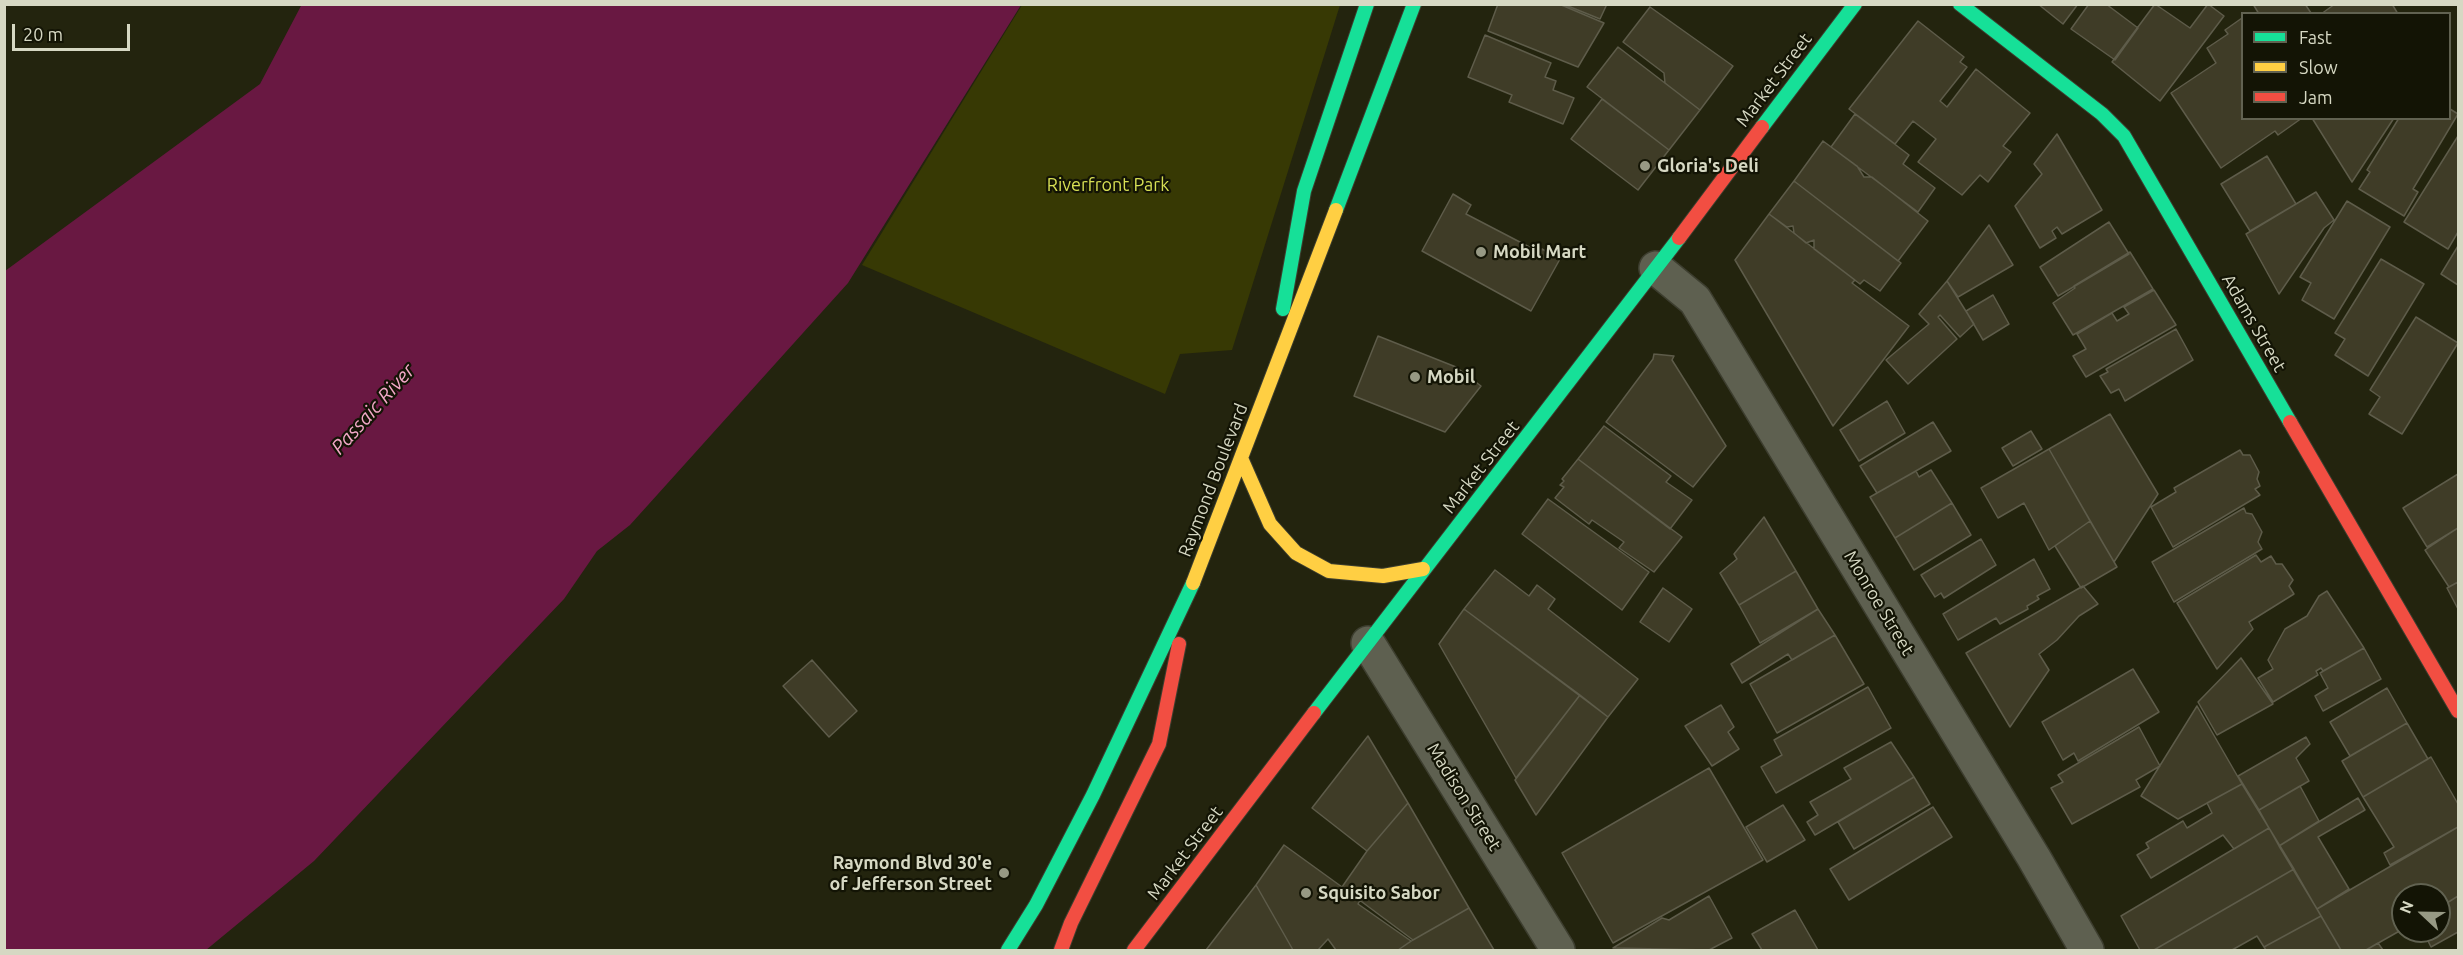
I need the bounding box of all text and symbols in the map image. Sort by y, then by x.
scale bar [15,12,134,50]
legend [2241,12,2451,120]
text: 20 m [23,24,63,44]
text: Fast [2299,27,2332,47]
street label: Market Street [1732,29,1816,131]
text: Slow [2299,57,2338,77]
text: Jam [2299,87,2333,107]
place label: Gloria's Deli [1657,155,1759,177]
marker: Gloria's Deli [1638,159,1652,173]
park label: Riverfront Park [1047,174,1169,196]
place label: Mobil Mart [1493,241,1586,263]
marker: Mobil Mart [1474,245,1488,259]
street label: Adams Street [2217,270,2291,376]
water label: Passaic River [326,359,420,459]
place label: Mobil [1427,366,1475,388]
marker: Mobil [1408,370,1422,384]
street label: Raymond Boulevard [1174,400,1252,560]
street label: Market Street [1438,416,1524,518]
street label: Monroe Street [1839,547,1919,659]
street label: Madison Street [1422,739,1506,855]
street label: Market Street [1143,802,1227,904]
place label: Raymond Blvd 30'e of Jefferson Street [829,852,992,894]
marker: Raymond Blvd 30'e of Jefferson Street [997,866,1011,880]
place label: Squisito Sabor [1318,882,1440,904]
north arrow [2391,883,2451,943]
marker: Squisito Sabor [1299,886,1313,900]
text: N [2396,898,2417,916]

